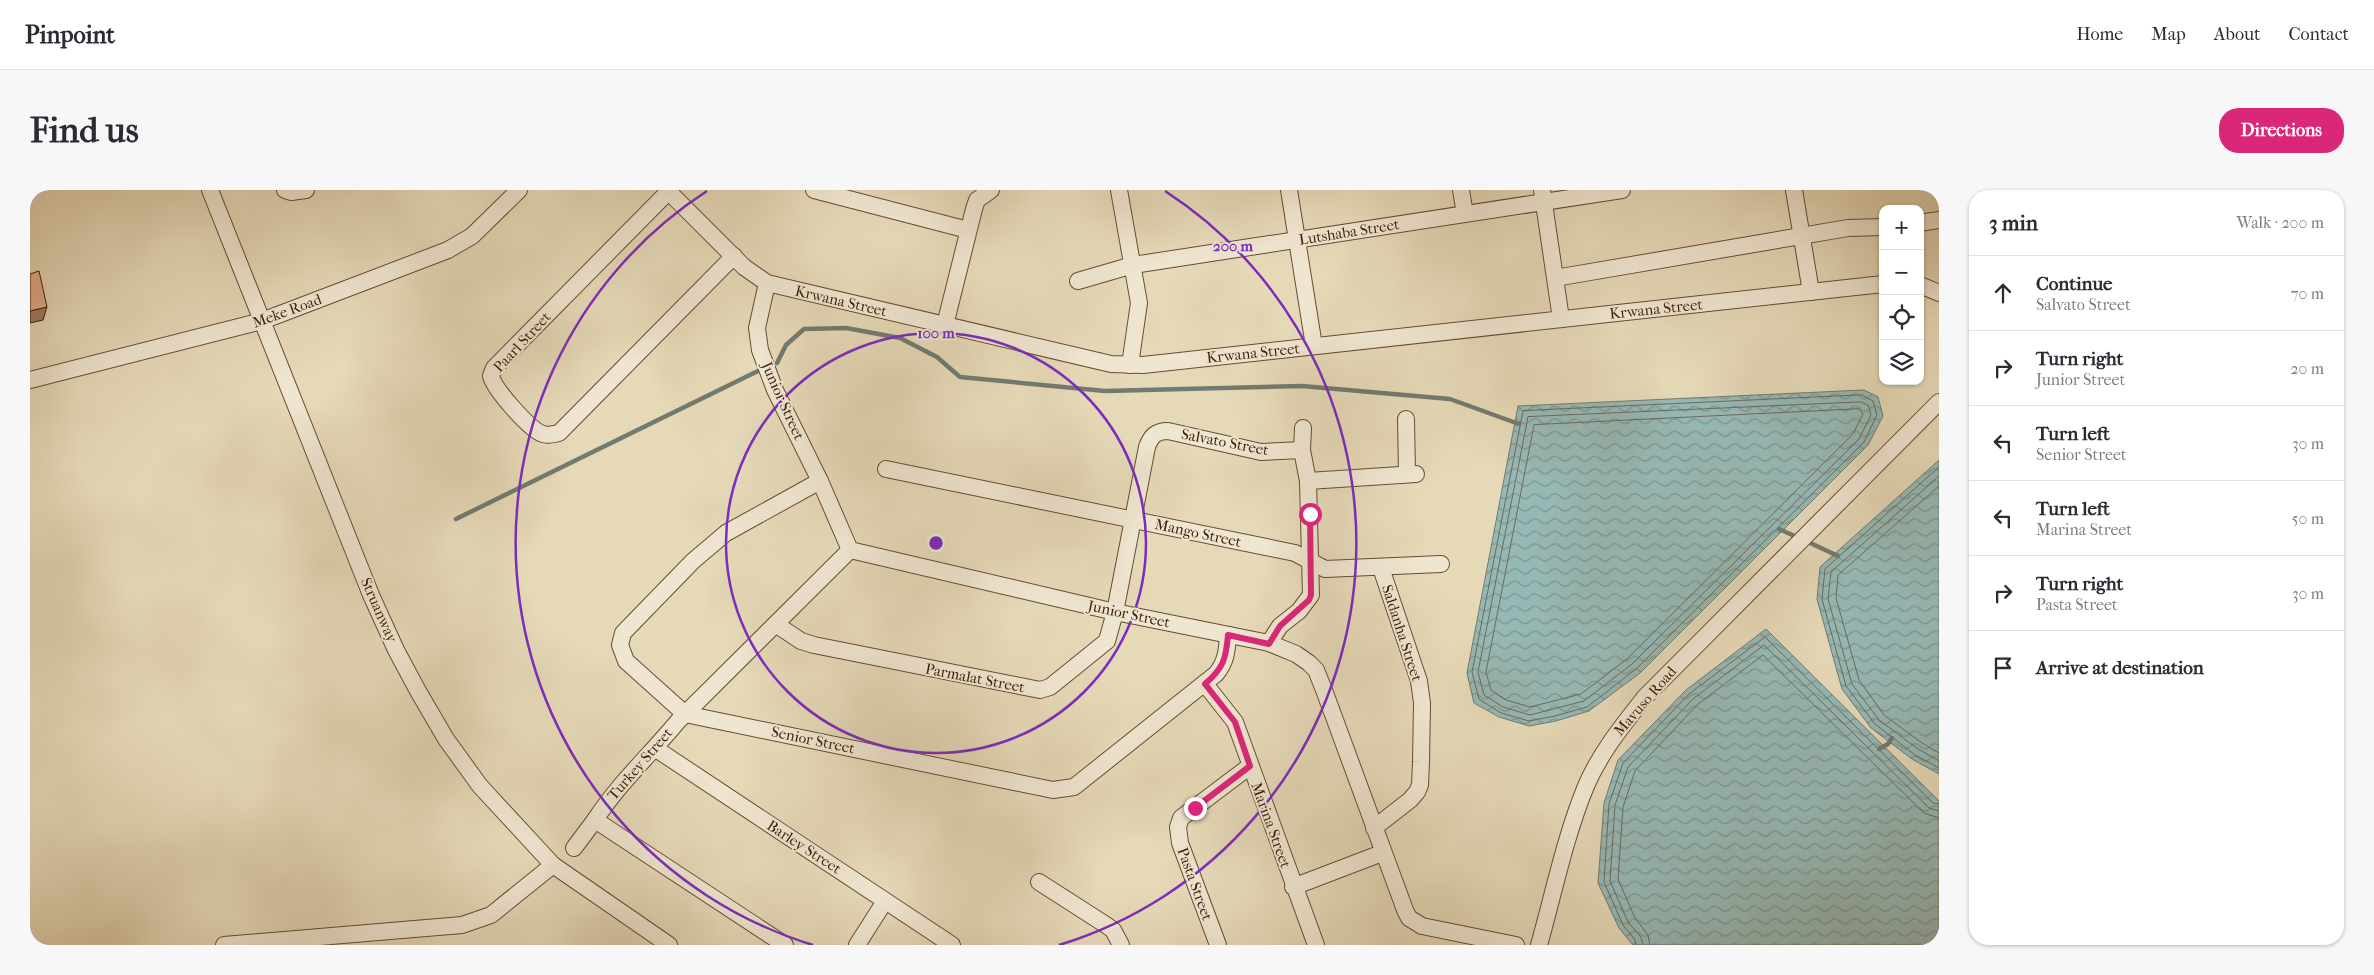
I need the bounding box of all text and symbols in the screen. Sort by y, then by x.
text: Pinpoint [25,21,115,49]
text: Home [2076,24,2123,45]
text: Map [2151,24,2186,45]
text: About [2214,24,2260,45]
text: Contact [2288,24,2349,45]
button: Directions [2219,108,2344,153]
text: Find us [30,110,139,151]
map controls [1879,205,1924,385]
button: + [1879,205,1924,250]
text: 3 min [1989,211,2038,235]
text: Walk · 200 m [2237,213,2324,232]
street label: Lutshaba Street [1298,215,1401,249]
text: 200 m [1213,237,1253,255]
button: − [1879,250,1924,295]
text: Continue [2036,273,2112,295]
icon: ahead [1989,279,2017,307]
street label: Krwana Street [793,282,889,320]
text: 70 m [2291,284,2324,303]
street label: Meke Road [250,290,325,332]
street label: Krwana Street [1608,295,1704,323]
button: locate [1879,295,1924,340]
text: Salvato Street [2036,295,2131,314]
street label: Paarl Street [489,308,555,376]
text: 100 m [917,324,955,342]
street label: Krwana Street [1205,339,1301,367]
button: layers [1879,340,1924,385]
text: Turn right [2036,348,2123,370]
icon: right [1989,354,2017,382]
street label: Junior Street [757,358,808,443]
text: 20 m [2290,359,2324,378]
text: Junior Street [2036,370,2125,389]
text: Turn left [2036,423,2110,445]
street label: Salvato Street [1180,425,1271,459]
icon: left [1989,429,2017,457]
text: 30 m [2292,434,2324,453]
text: Senior Street [2036,445,2127,464]
text: Turn left [2036,498,2110,520]
route start [1299,503,1322,526]
icon: left [1989,504,2017,532]
text: 50 m [2292,509,2324,528]
street label: Mango Street [1153,515,1243,551]
text: Marina Street [2036,520,2132,539]
centre of rings [927,534,945,552]
text: Turn right [2036,573,2123,595]
street label: Struanway [357,575,402,646]
icon: right [1989,579,2017,607]
street label: Saldanha Street [1378,582,1426,684]
text: 30 m [2292,584,2324,603]
text: Pasta Street [2036,595,2118,614]
street label: Junior Street [1085,596,1172,632]
icon: arrive [1989,654,2017,682]
text: Arrive at destination [2036,657,2204,679]
street label: Parmalat Street [924,660,1027,697]
street label: Mavuso Road [1610,662,1681,739]
street label: Senior Street [770,722,857,758]
street label: Turkey Street [604,724,677,804]
street label: Marina Street [1247,780,1295,871]
route end [1184,797,1207,820]
street label: Barley Street [763,816,845,878]
street label: Pasta Street [1173,845,1217,924]

